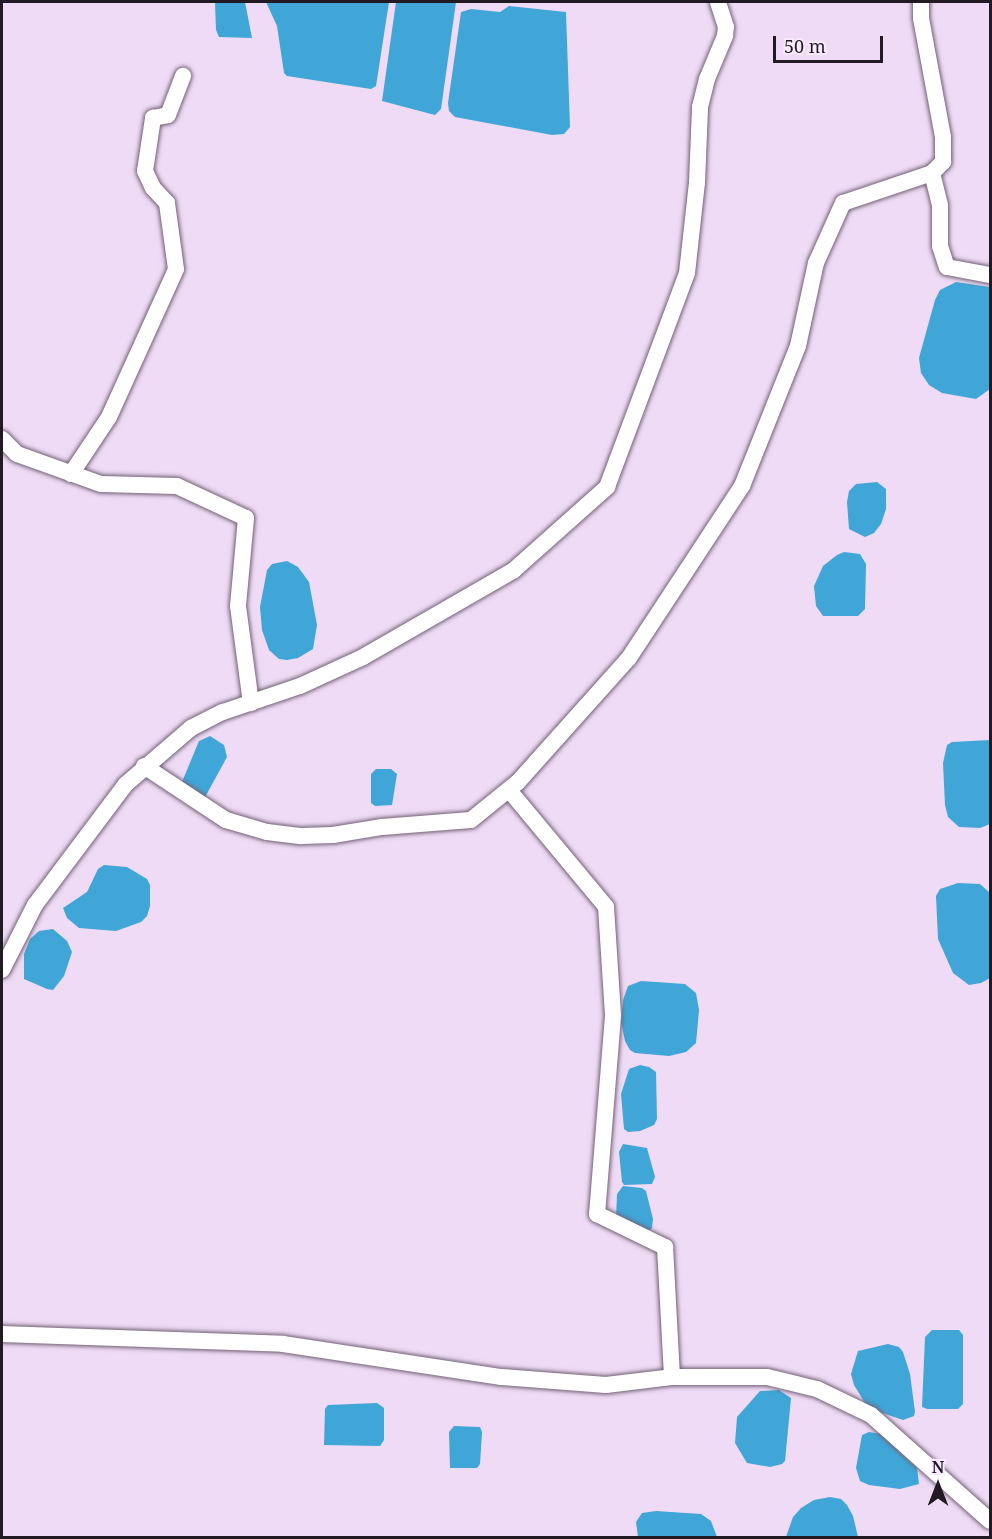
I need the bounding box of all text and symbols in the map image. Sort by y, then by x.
scale bar [776,24,886,62]
text: 50 m [784,34,826,58]
north arrow [908,1455,968,1515]
text: N [932,1456,944,1478]

